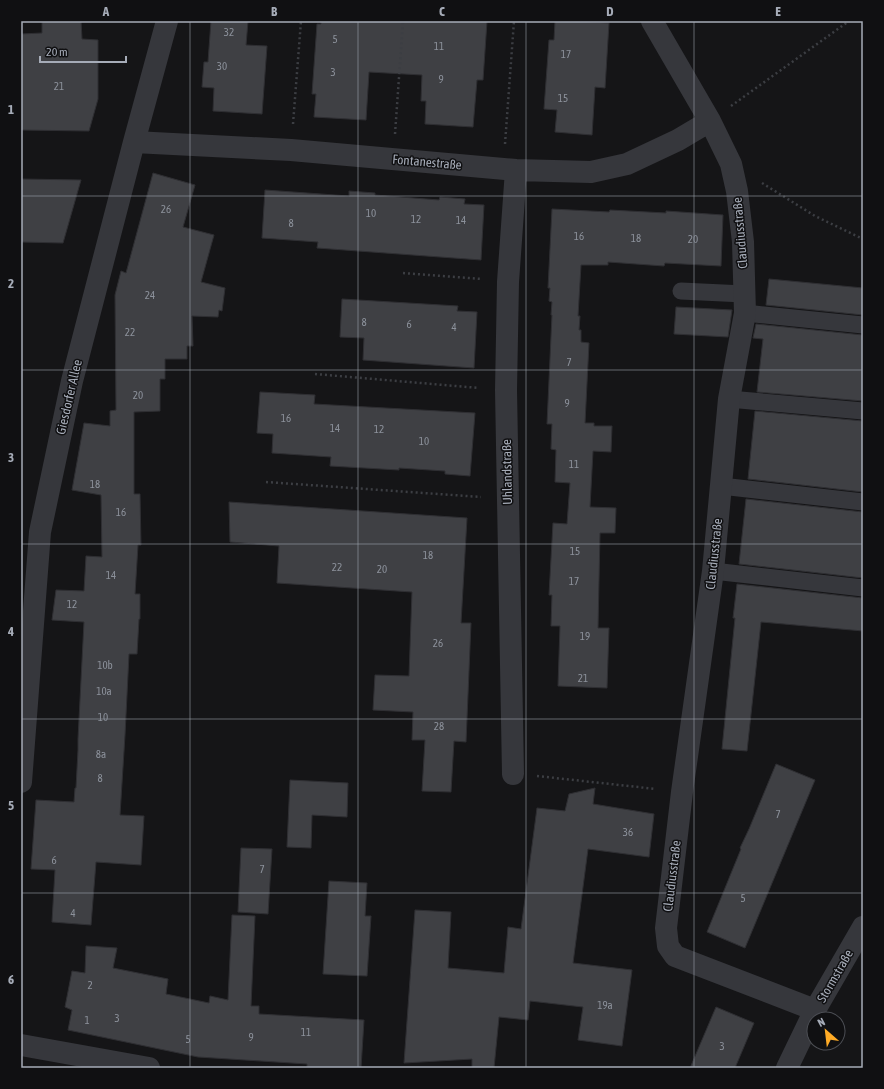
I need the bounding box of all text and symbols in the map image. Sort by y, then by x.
text: A [102,4,110,19]
text: B [271,4,278,19]
text: C [439,4,445,19]
text: D [606,4,614,19]
text: E [775,4,781,19]
house number: 32 [224,26,234,38]
house number: 5 [332,33,338,45]
scale bar [40,38,126,64]
house number: 11 [434,40,444,52]
text: 20 m [46,45,68,59]
house number: 17 [561,48,571,60]
house number: 30 [217,60,227,72]
house number: 3 [330,66,336,78]
house number: 9 [438,73,444,85]
house number: 21 [54,80,64,92]
house number: 15 [558,92,568,104]
text: 1 [8,102,14,117]
street label: Fontanestraße [392,152,462,173]
street label: Claudiusstraße [729,197,751,269]
house number: 26 [161,203,171,215]
house number: 10 [366,207,376,219]
house number: 12 [411,213,421,225]
house number: 14 [456,214,466,226]
house number: 8 [288,217,294,229]
house number: 16 [574,230,584,242]
house number: 18 [631,232,641,244]
house number: 20 [688,233,698,245]
text: 2 [8,276,14,291]
house number: 24 [145,289,155,301]
house number: 8 [361,316,367,328]
house number: 6 [406,318,412,330]
house number: 4 [451,321,457,333]
house number: 22 [125,326,135,338]
house number: 7 [566,356,572,368]
street label: Giesdorfer Allee [53,358,85,436]
house number: 20 [133,389,143,401]
house number: 9 [564,397,570,409]
house number: 16 [281,412,291,424]
house number: 14 [330,422,340,434]
house number: 12 [374,423,384,435]
house number: 10 [419,435,429,447]
street label: Uhlandstraße [499,439,515,505]
text: 3 [8,450,14,465]
house number: 11 [569,458,579,470]
house number: 18 [90,478,100,490]
house number: 16 [116,506,126,518]
street label: Claudiusstraße [703,518,725,590]
house number: 15 [570,545,580,557]
house number: 18 [423,549,433,561]
house number: 22 [332,561,342,573]
house number: 20 [377,563,387,575]
house number: 14 [106,569,116,581]
house number: 17 [569,575,579,587]
house number: 12 [67,598,77,610]
text: 4 [7,624,14,639]
house number: 19 [580,630,590,642]
house number: 26 [433,637,443,649]
house number: 10b [97,659,113,671]
house number: 21 [578,672,588,684]
house number: 10a [96,685,112,697]
house number: 10 [98,711,108,723]
house number: 28 [434,720,444,732]
house number: 8a [96,748,106,760]
house number: 8 [97,772,103,784]
text: 5 [8,798,14,813]
house number: 7 [775,808,781,820]
house number: 36 [623,826,633,838]
street label: Claudiusstraße [660,839,684,912]
house number: 6 [51,854,57,866]
house number: 7 [259,863,265,875]
house number: 5 [740,892,746,904]
house number: 4 [70,907,76,919]
street label: Stormstraße [814,947,856,1005]
text: 6 [8,972,14,987]
house number: 2 [87,979,93,991]
house number: 19a [597,999,613,1011]
north arrow [806,1011,846,1051]
house number: 3 [114,1012,120,1024]
house number: 1 [84,1014,90,1026]
text: N [816,1015,827,1029]
house number: 11 [301,1026,311,1038]
house number: 9 [248,1031,254,1043]
house number: 5 [185,1033,191,1045]
house number: 3 [719,1040,725,1052]

